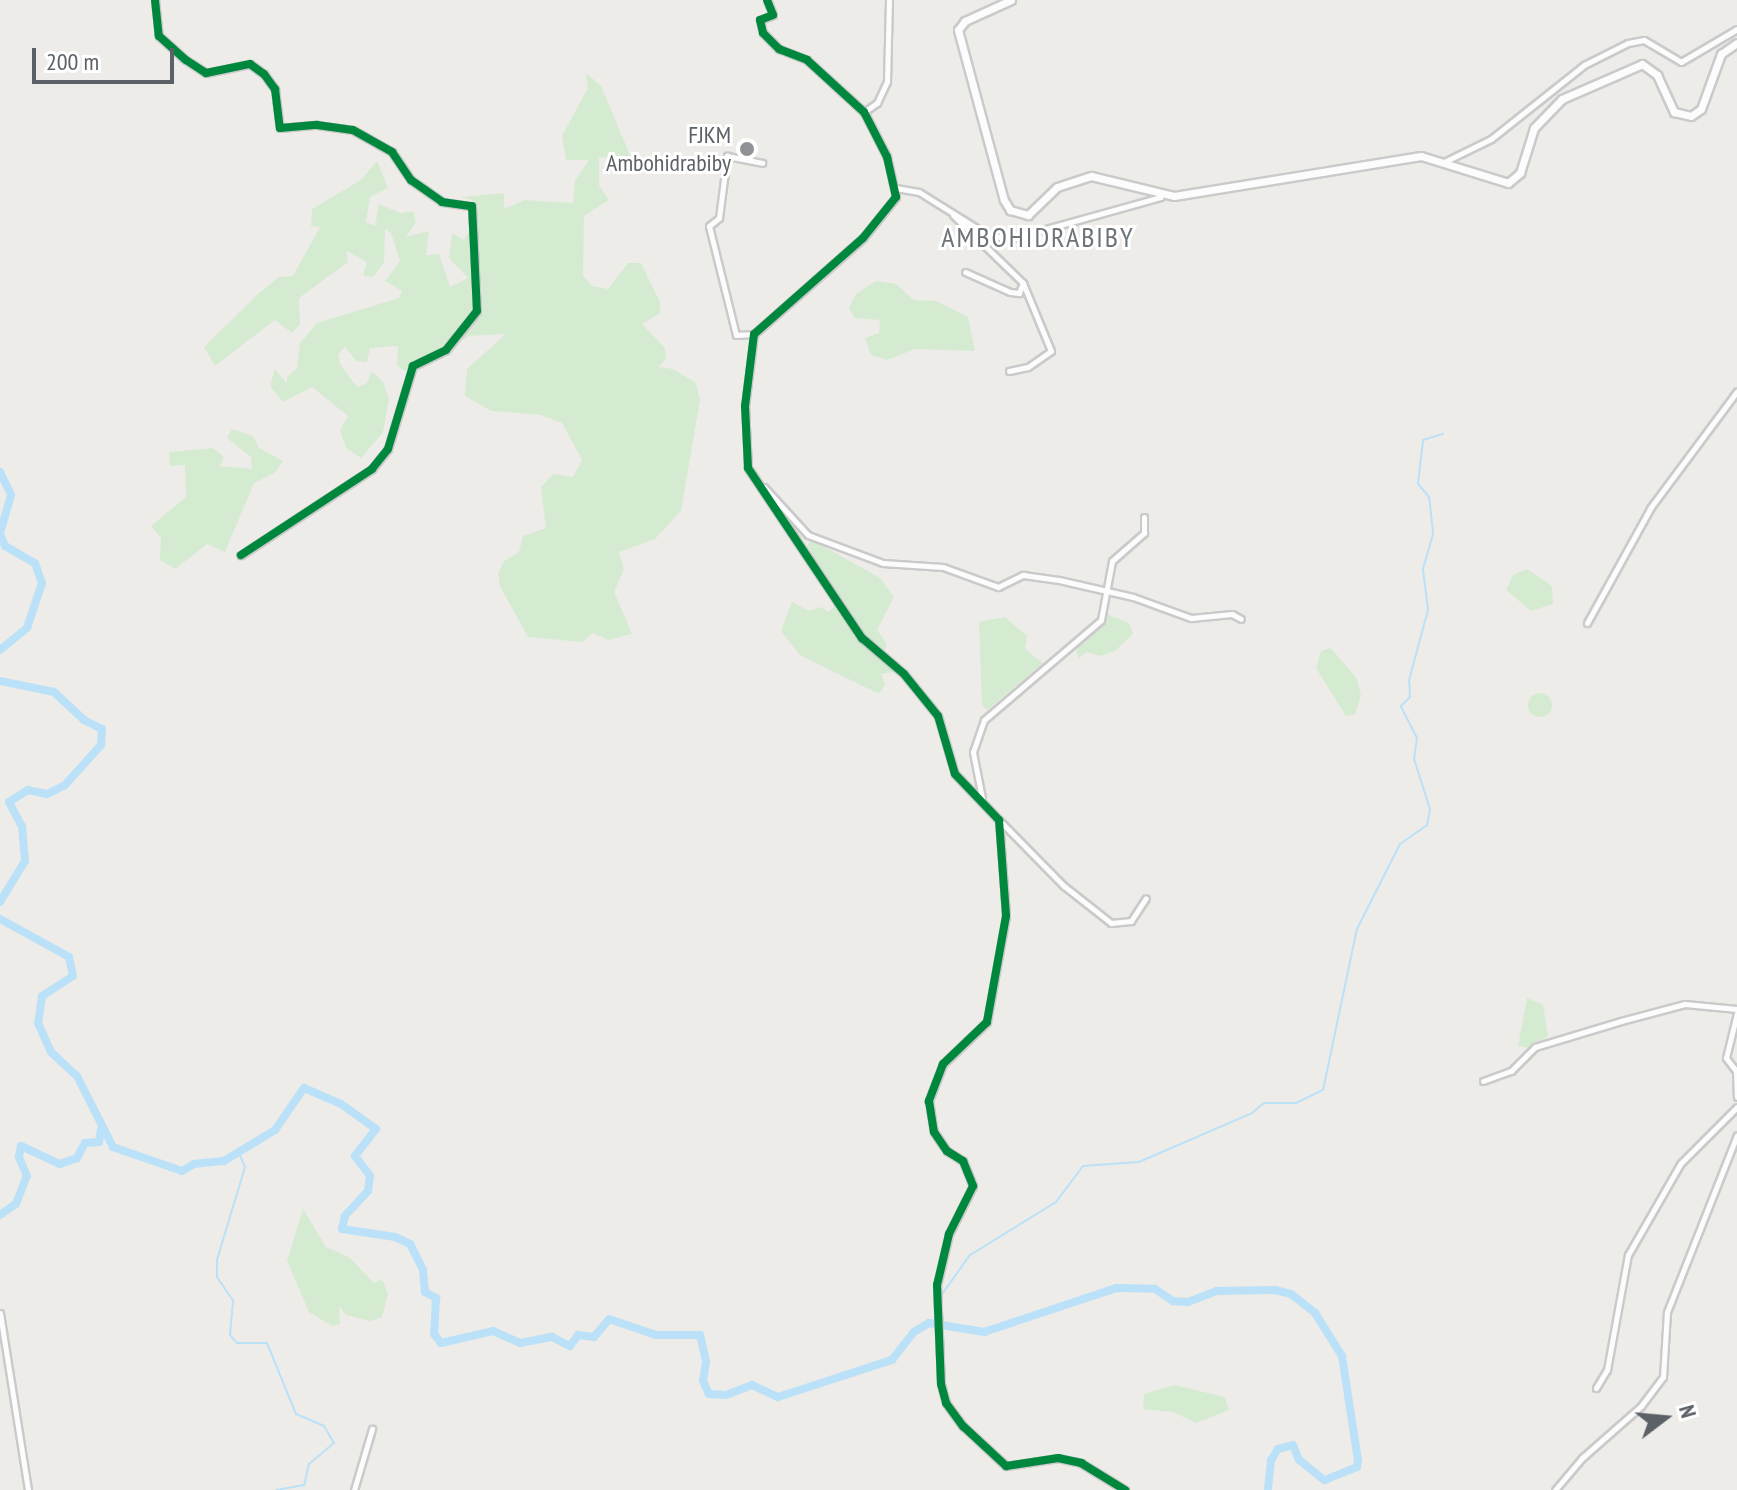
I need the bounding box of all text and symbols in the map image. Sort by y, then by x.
scale bar [36,32,178,82]
text: 200 m [46,46,99,77]
place label: FJKM Ambohidrabiby [606,121,731,177]
marker: FJKM Ambohidrabiby [738,140,756,158]
district label: AMBOHIDRABIBY [941,220,1135,254]
north arrow [1625,1378,1705,1458]
text: N [1673,1402,1703,1421]

